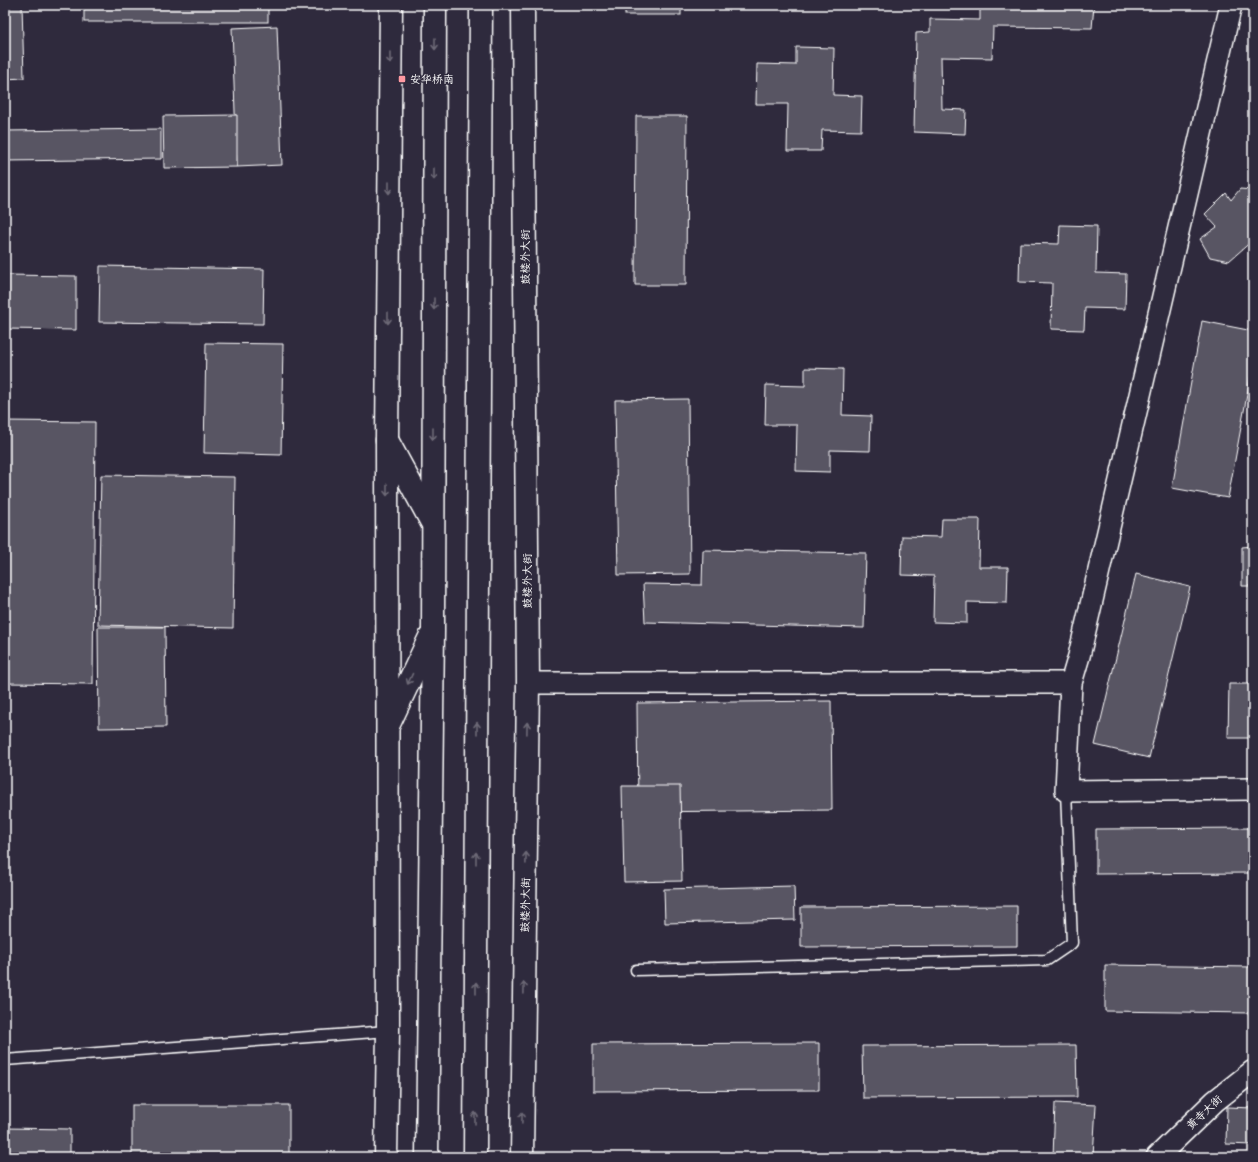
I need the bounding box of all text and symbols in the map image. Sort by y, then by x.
one-way arrow [431,37,439,50]
one-way arrow [386,51,394,64]
place label: 安华桥南 [410,72,454,86]
marker: 安华桥南 [397,74,407,84]
one-way arrow [430,167,438,180]
one-way arrow [385,181,393,194]
street label: 鼓楼外大街 [518,229,532,285]
one-way arrow [430,297,437,310]
one-way arrow [384,311,392,324]
one-way arrow [429,427,437,440]
one-way arrow [383,483,391,496]
street label: 鼓楼外大街 [520,553,534,609]
one-way arrow [406,672,413,684]
one-way arrow [473,722,481,735]
one-way arrow [523,722,531,735]
one-way arrow [472,852,480,865]
one-way arrow [522,852,529,865]
street label: 鼓楼外大街 [518,876,532,933]
one-way arrow [472,982,480,995]
one-way arrow [520,982,528,995]
street label: 黄寺大街 [1183,1091,1226,1132]
one-way arrow [471,1112,479,1125]
one-way arrow [518,1112,526,1125]

